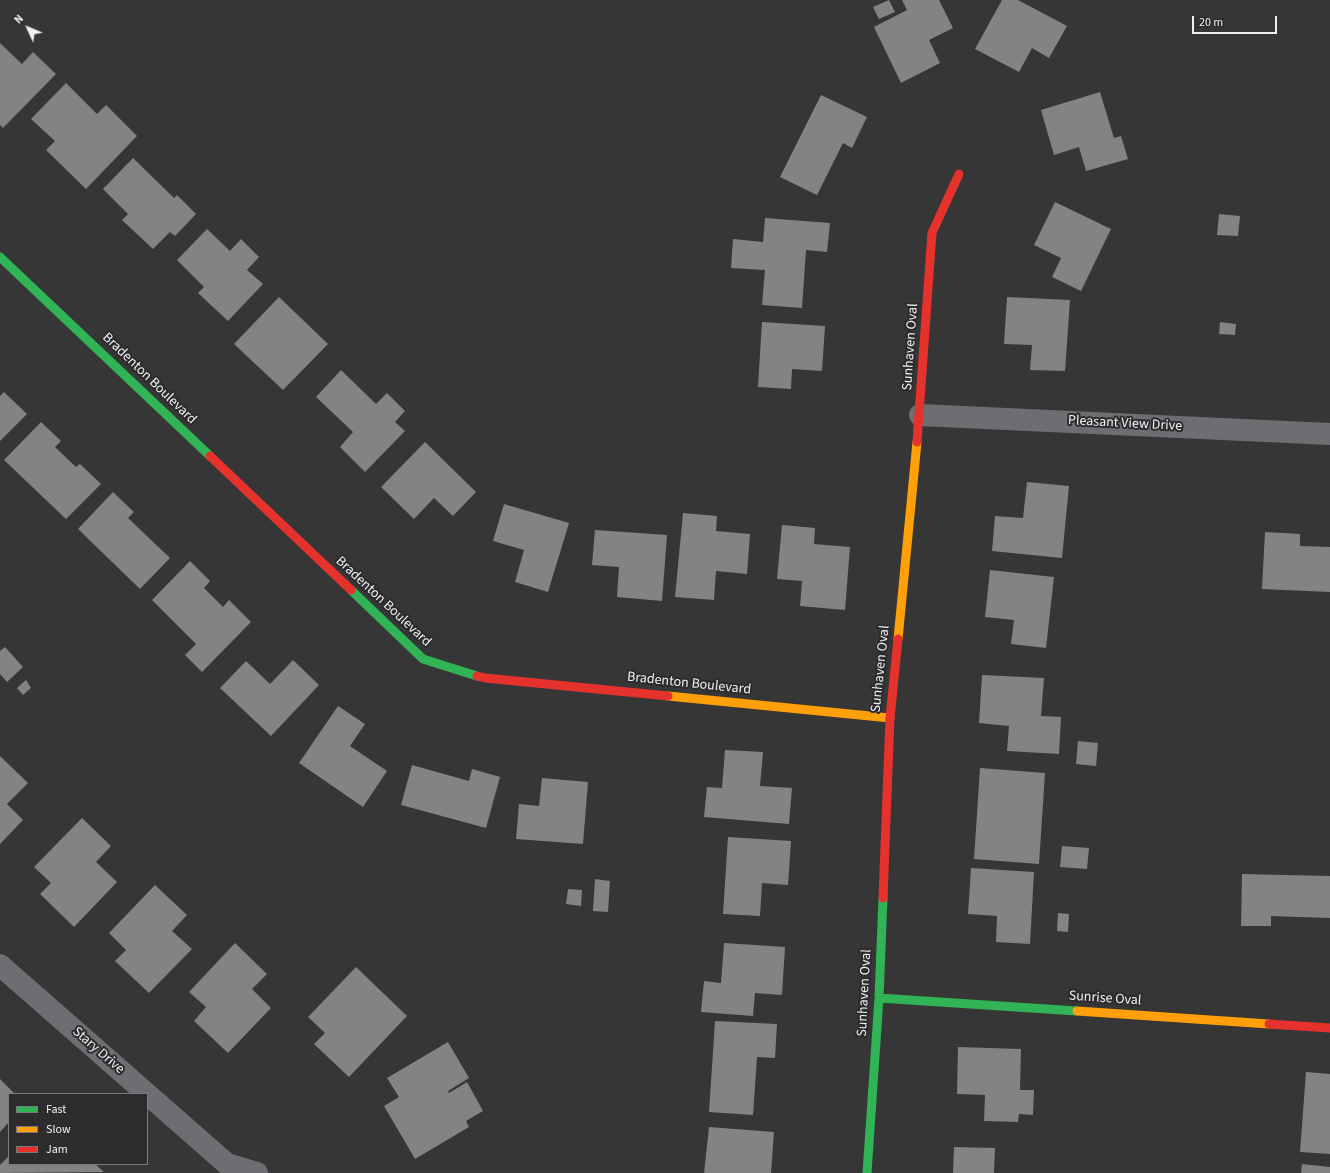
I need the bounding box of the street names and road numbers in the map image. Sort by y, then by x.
street label: Sunhaven Oval [900,303,922,391]
street label: Bradenton Boulevard [98,330,200,428]
street label: Pleasant View Drive [1067,413,1183,435]
street label: Bradenton Boulevard [332,553,434,651]
street label: Sunhaven Oval [868,625,894,713]
street label: Bradenton Boulevard [626,669,752,699]
street label: Sunhaven Oval [854,949,876,1037]
street label: Sunrise Oval [1068,988,1142,1010]
street label: Stary Drive [69,1024,127,1078]

